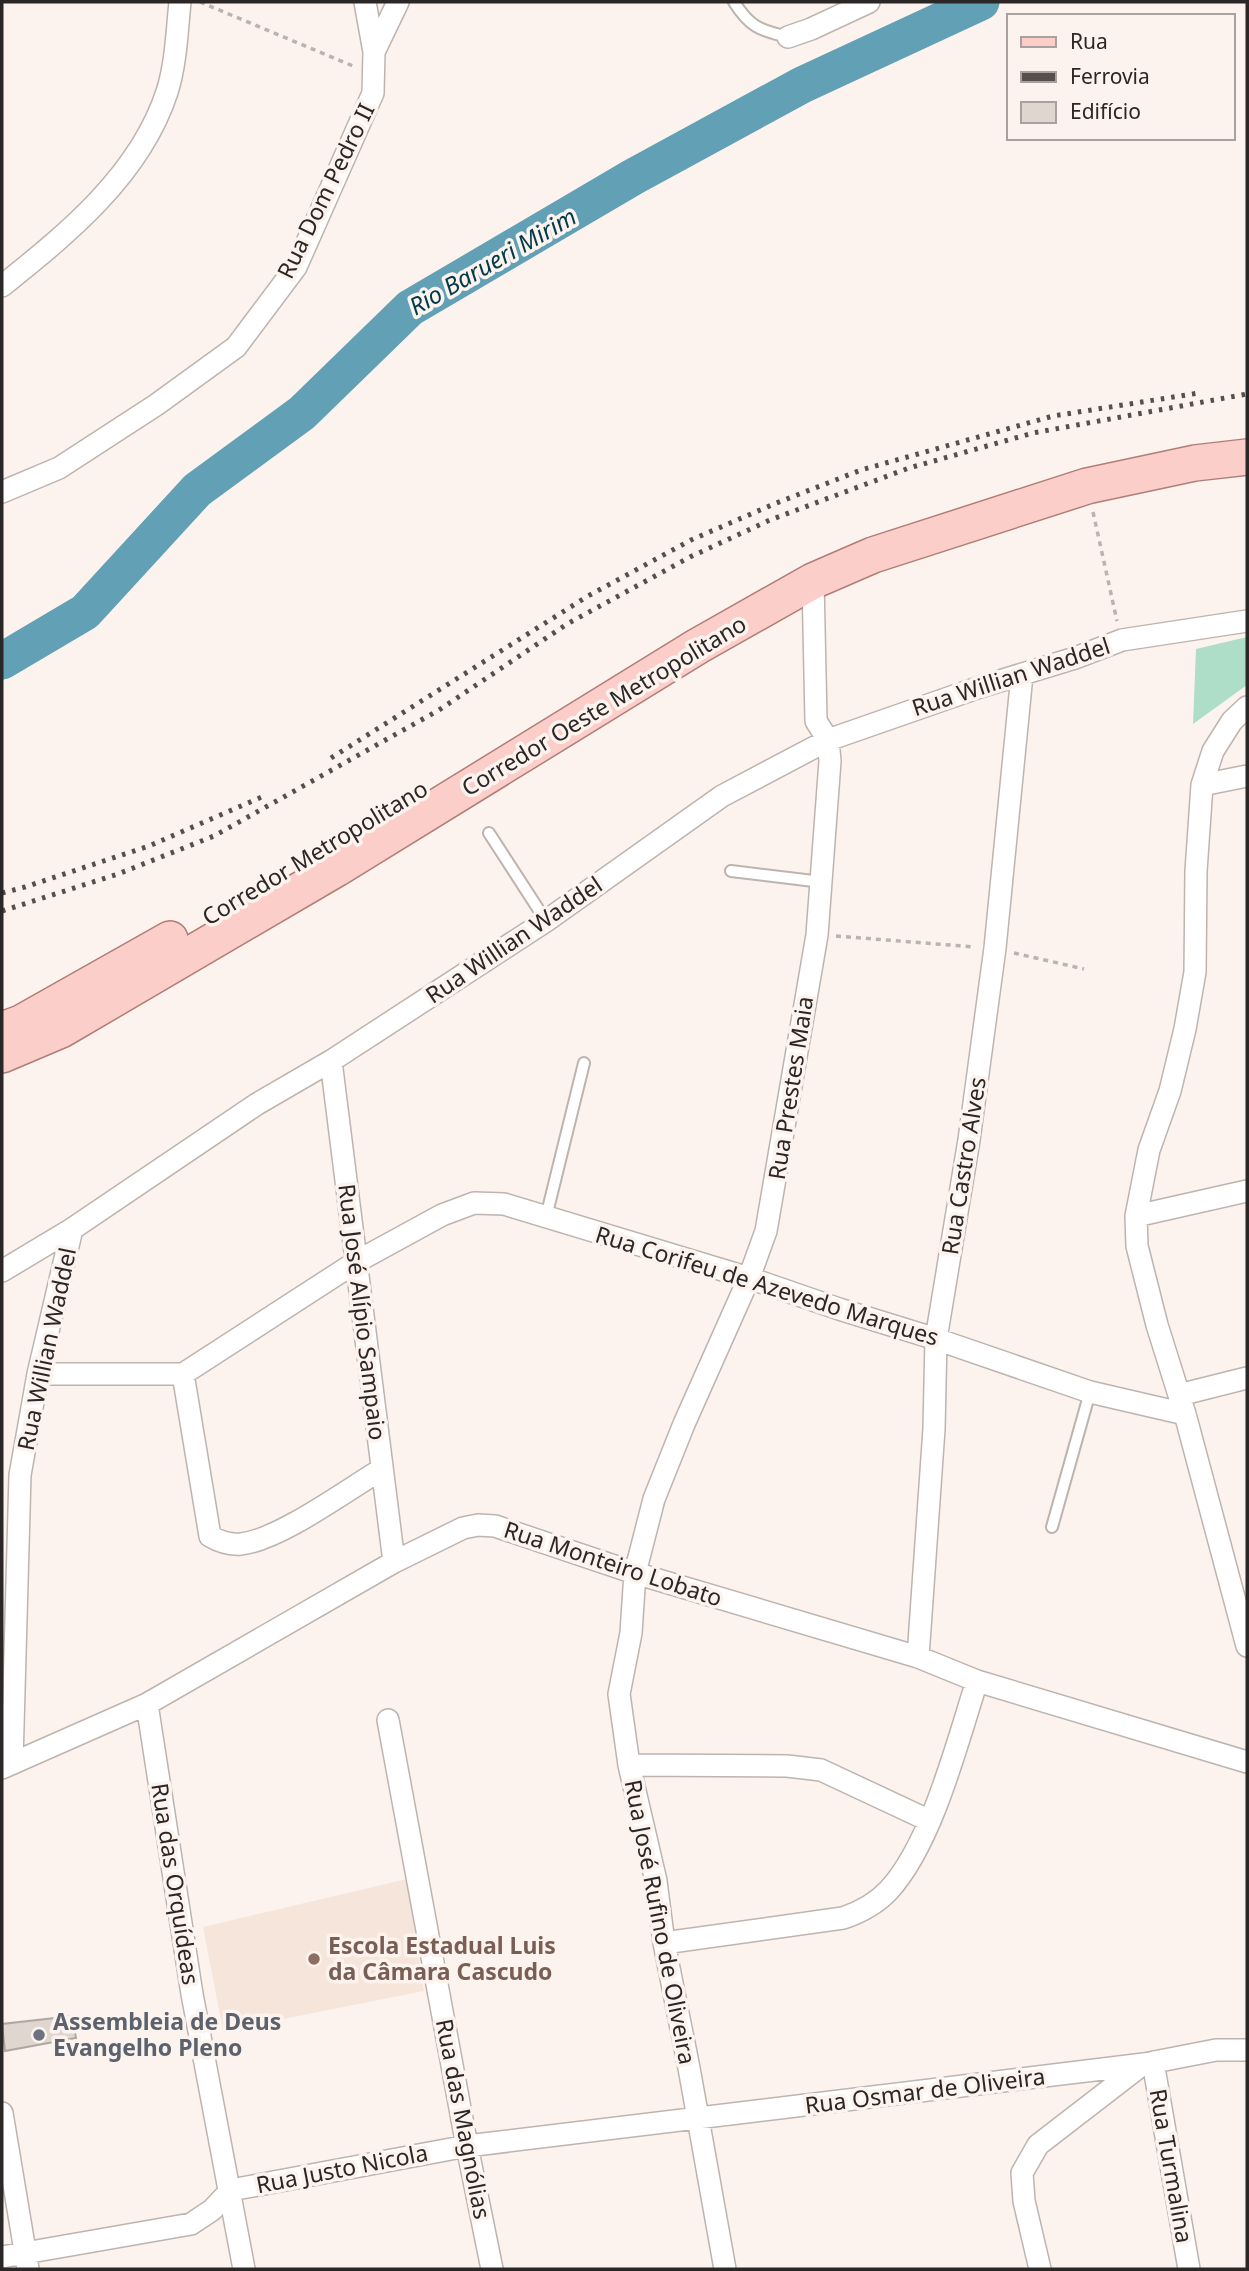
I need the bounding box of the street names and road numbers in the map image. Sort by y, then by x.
street label: Rua Dom Pedro II [269,98,381,283]
street label: Corredor Oeste Metropolitano [455,607,752,803]
street label: Rua Willian Waddel [907,629,1114,723]
street label: Corredor Metropolitano [196,772,433,932]
street label: Rua Willian Waddel [419,868,608,1010]
street label: Rua Prestes Maia [760,994,820,1182]
street label: Rua Castro Alves [933,1075,993,1257]
street label: Rua José Alípio Sampaio [331,1182,395,1442]
street label: Rua Corifeu de Azevedo Marques [592,1218,943,1353]
street label: Rua Willian Waddel [9,1244,83,1453]
street label: Rua Monteiro Lobato [500,1513,727,1613]
street label: Rua José Rufino de Oliveira [618,1777,704,2067]
street label: Rua das Orquídeas [144,1781,208,1987]
street label: Rua das Magnólias [429,2016,499,2222]
street label: Rua Osmar de Oliveira [803,2059,1047,2121]
street label: Rua Turmalina [1143,2086,1201,2245]
street label: Rua Justo Nicola [253,2136,430,2200]

